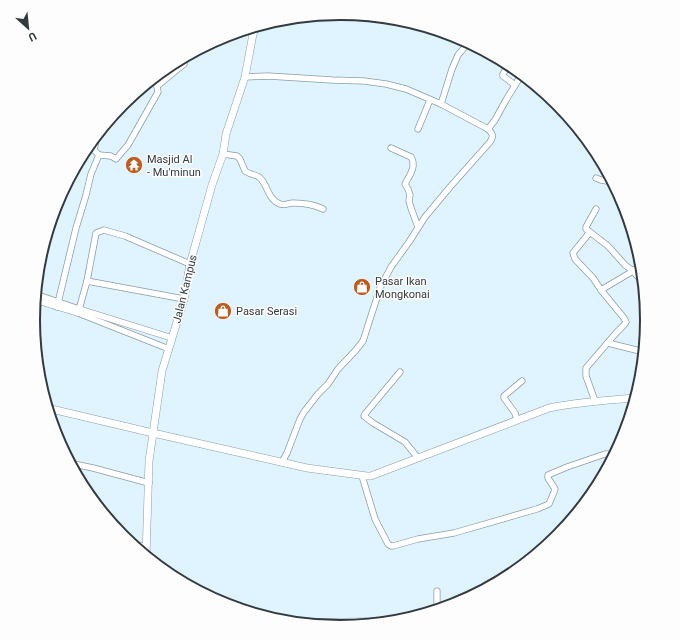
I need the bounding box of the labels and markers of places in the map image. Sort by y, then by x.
place label: Masjid Al - Mu'minun [147,153,201,179]
temple icon: Masjid Al - Mu'minun [124,155,144,175]
place label: Pasar Ikan Mongkonai [375,275,430,301]
shop icon: Pasar Ikan Mongkonai [352,277,372,297]
shop icon: Pasar Serasi [213,301,233,321]
place label: Pasar Serasi [236,305,297,318]

